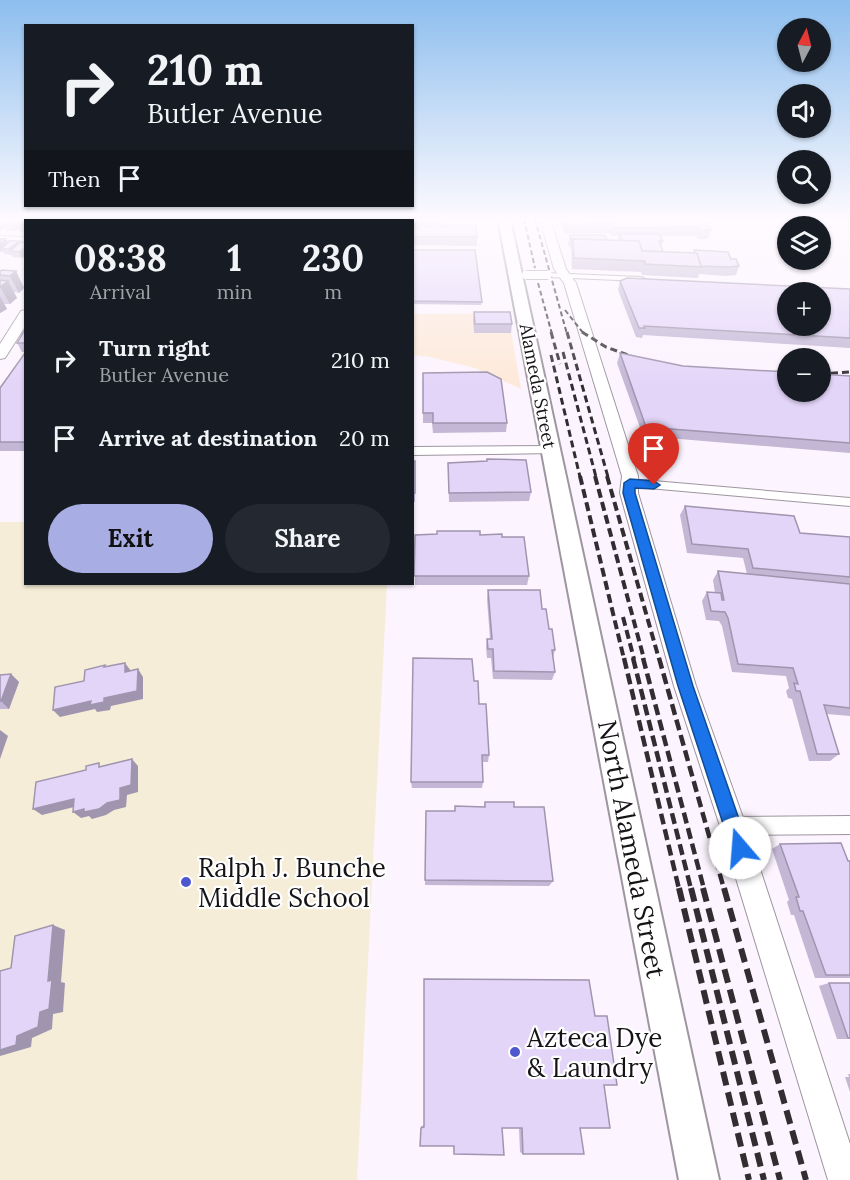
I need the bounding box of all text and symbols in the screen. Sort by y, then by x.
north arrow [777,18,831,72]
map controls [777,18,831,402]
text: 210 m [147,43,263,97]
icon: right [48,48,126,126]
button: sound [777,84,831,138]
text: Butler Avenue [147,96,323,130]
button: search [777,150,831,204]
icon: arrive [113,162,146,195]
text: Then [48,165,101,193]
button: layers [777,216,831,270]
text: 08:38 [74,235,167,281]
text: 1 [227,235,242,281]
text: 230 [302,235,364,281]
text: Arrival [90,279,151,304]
text: min [217,279,252,304]
text: m [324,279,342,304]
button: + [777,282,831,336]
street label: Alameda Street [514,320,561,451]
text: Turn right [99,334,210,362]
icon: right [48,344,81,377]
text: 210 m [331,346,390,374]
button: − [777,348,831,402]
text: Butler Avenue [99,362,229,387]
icon: arrive [48,422,81,455]
pin [628,423,679,485]
text: Arrive at destination [99,424,317,452]
text: 20 m [339,424,390,452]
icon: arrive [637,432,670,465]
button: Exit [48,504,213,573]
button: Share [225,504,390,573]
street label: North Alameda Street [591,717,673,981]
position arrow [708,816,772,880]
place label: Ralph J. Bunche Middle School [198,851,386,914]
marker: Ralph J. Bunche Middle School [179,875,193,889]
place label: Azteca Dye & Laundry [526,1021,662,1084]
marker: Azteca Dye & Laundry [508,1045,522,1059]

